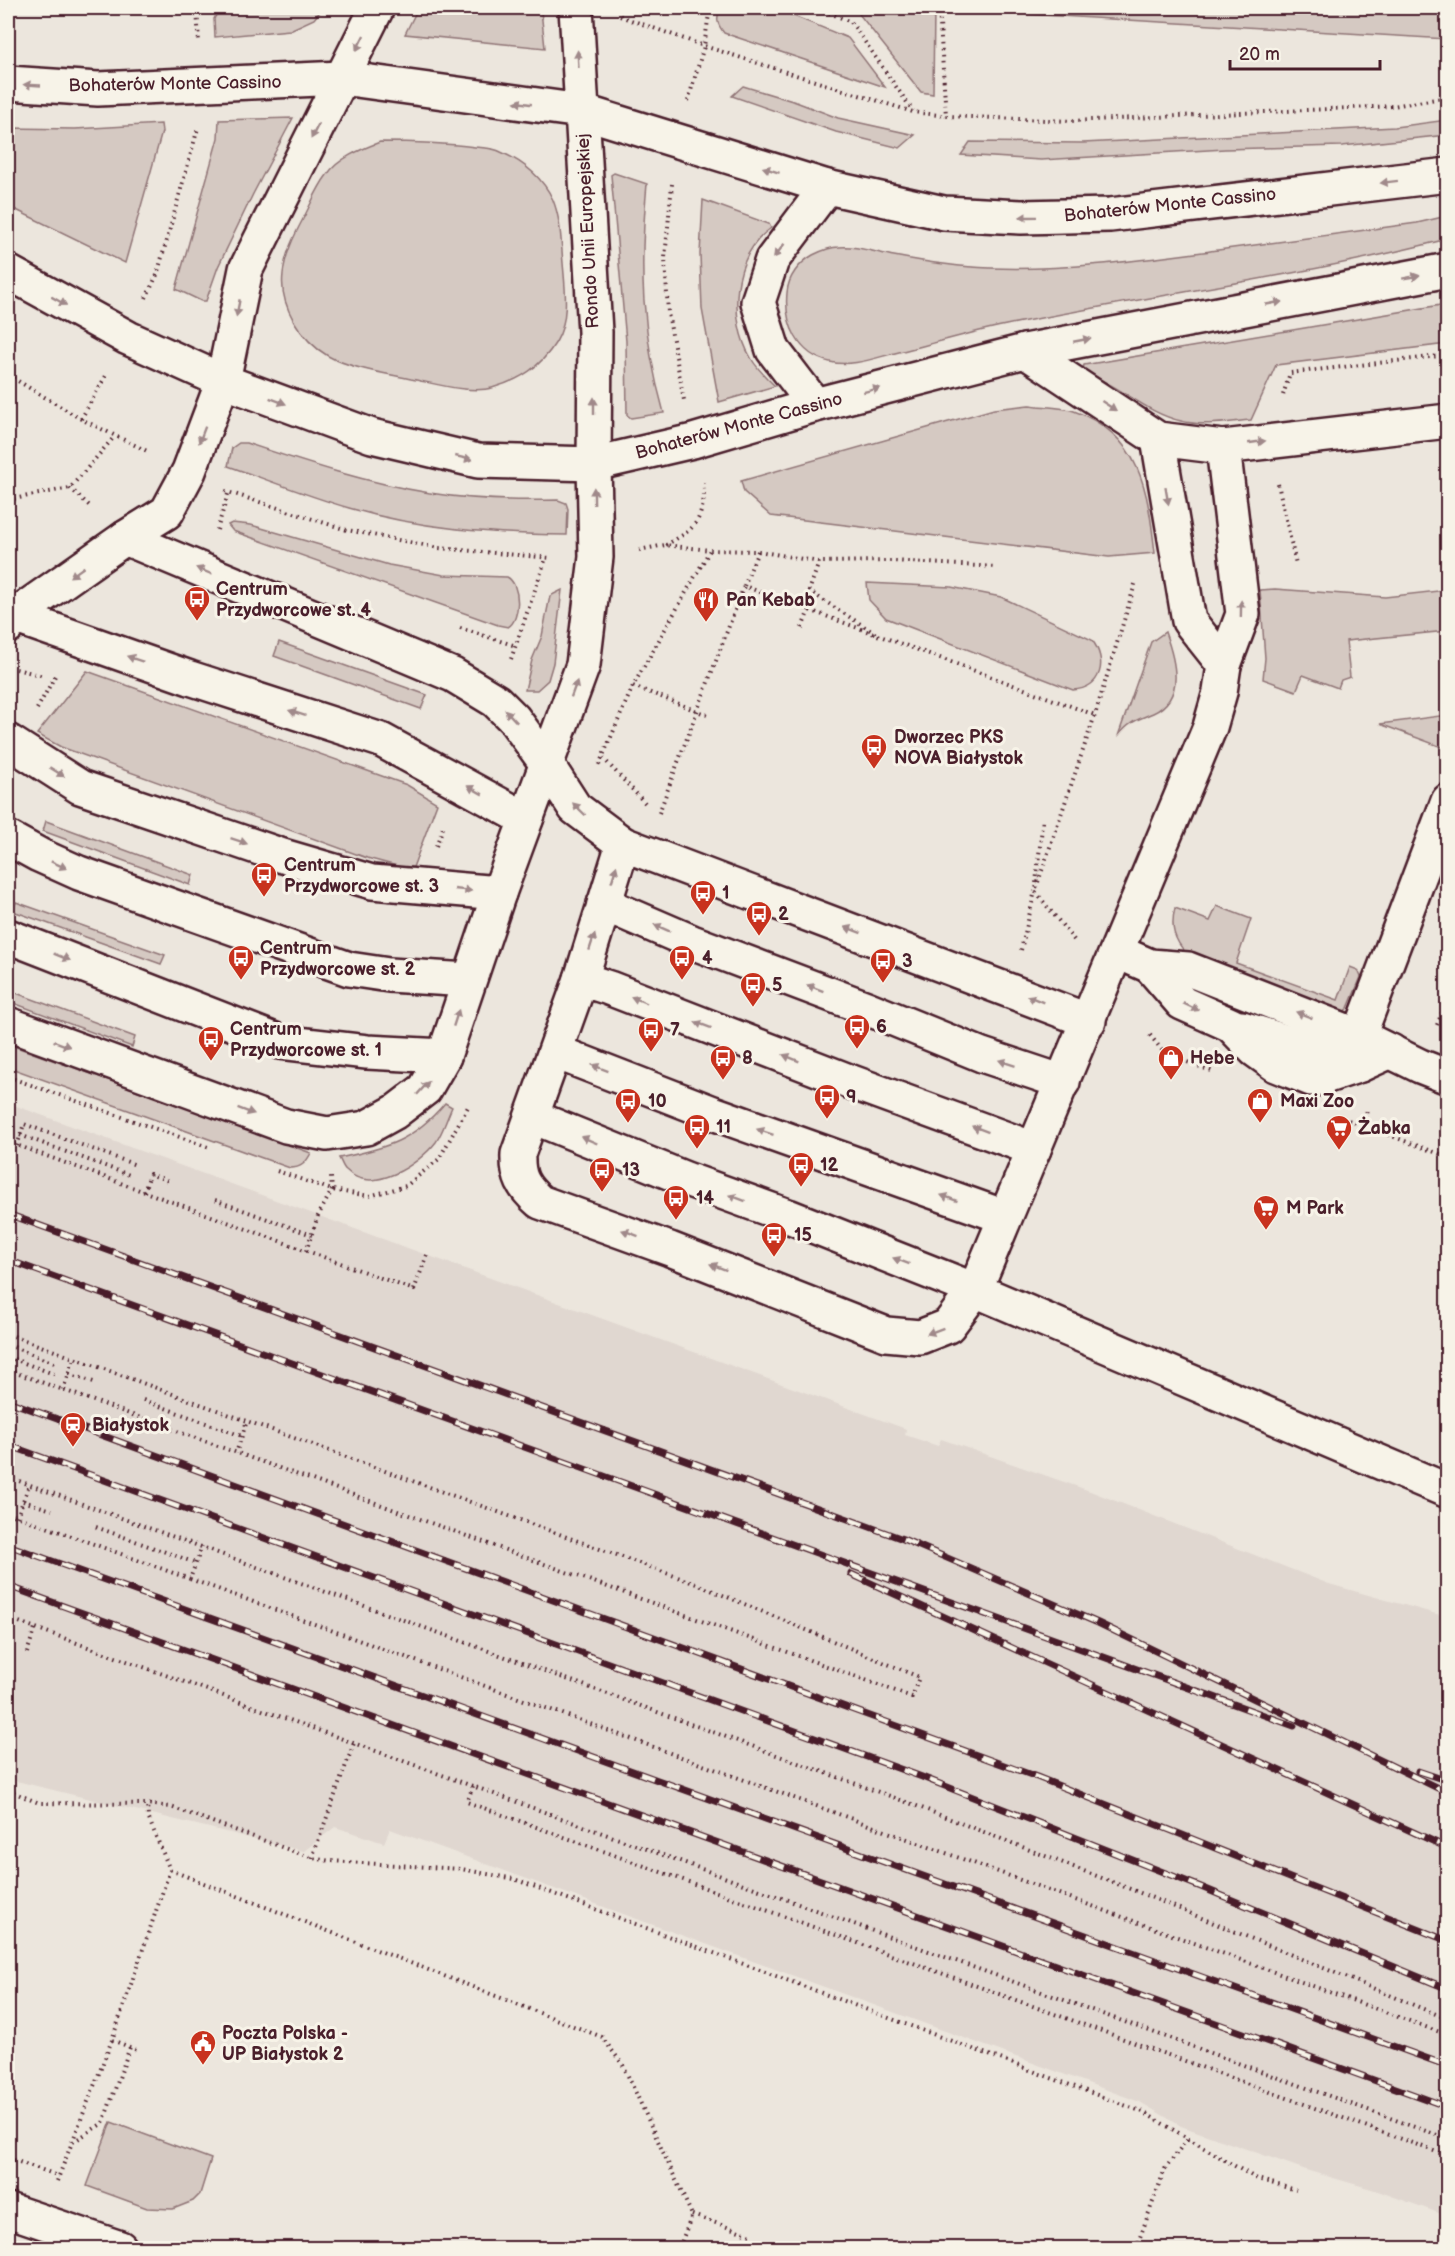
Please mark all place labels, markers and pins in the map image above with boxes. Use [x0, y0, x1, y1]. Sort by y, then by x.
place label: Centrum Przydworcowe st. 4 [216, 579, 371, 621]
bus stop icon: Centrum Przydworcowe st. 4 [182, 584, 212, 622]
restaurant icon: Pan Kebab [691, 585, 721, 623]
place label: Pan Kebab [726, 590, 815, 611]
place label: Dworzec PKS NOVA Białystok [894, 727, 1024, 769]
bus stop icon: Dworzec PKS NOVA Białystok [859, 732, 889, 770]
place label: Centrum Przydworcowe st. 3 [284, 855, 439, 897]
bus stop icon: Centrum Przydworcowe st. 3 [249, 860, 279, 898]
bus stop icon: 1 [688, 878, 718, 916]
place label: 1 [722, 883, 730, 904]
bus stop icon: 2 [744, 899, 774, 937]
place label: 2 [778, 904, 789, 925]
place label: Centrum Przydworcowe st. 2 [260, 938, 415, 980]
bus stop icon: Centrum Przydworcowe st. 2 [226, 943, 256, 981]
bus stop icon: 4 [667, 943, 697, 981]
bus stop icon: 3 [868, 946, 898, 984]
place label: 4 [702, 948, 713, 969]
place label: 3 [902, 951, 913, 972]
bus stop icon: 5 [738, 970, 768, 1008]
place label: 5 [772, 975, 782, 996]
bus stop icon: 6 [842, 1012, 872, 1050]
bus stop icon: 7 [636, 1015, 666, 1053]
place label: 6 [876, 1017, 887, 1038]
place label: Centrum Przydworcowe st. 1 [230, 1019, 382, 1061]
place label: 7 [670, 1020, 680, 1041]
bus stop icon: Centrum Przydworcowe st. 1 [196, 1024, 226, 1062]
bus stop icon: 8 [708, 1043, 738, 1081]
shop icon: Hebe [1156, 1043, 1186, 1081]
place label: 8 [742, 1048, 753, 1069]
place label: Hebe [1190, 1048, 1235, 1069]
bus stop icon: 9 [812, 1082, 842, 1120]
bus stop icon: 10 [613, 1086, 643, 1124]
shop icon: Maxi Zoo [1245, 1086, 1275, 1124]
place label: 9 [846, 1087, 857, 1108]
place label: 10 [648, 1091, 667, 1112]
place label: Maxi Zoo [1280, 1091, 1354, 1112]
bus stop icon: 11 [682, 1112, 712, 1150]
supermarket icon: Żabka [1324, 1113, 1354, 1151]
place label: Żabka [1358, 1116, 1411, 1139]
place label: 11 [716, 1117, 731, 1138]
bus stop icon: 12 [786, 1150, 816, 1188]
bus stop icon: 13 [587, 1155, 617, 1193]
place label: 12 [820, 1155, 839, 1176]
place label: 13 [622, 1160, 640, 1181]
bus stop icon: 14 [661, 1183, 691, 1221]
place label: 14 [696, 1188, 715, 1209]
supermarket icon: M Park [1251, 1193, 1281, 1231]
place label: M Park [1286, 1198, 1344, 1219]
bus stop icon: 15 [759, 1220, 789, 1258]
place label: 15 [794, 1225, 812, 1246]
station icon: Białystok [58, 1410, 88, 1448]
place label: Białystok [92, 1415, 169, 1436]
place label: Poczta Polska - UP Białystok 2 [222, 2023, 348, 2065]
public building icon: Poczta Polska - UP Białystok 2 [188, 2028, 218, 2066]

